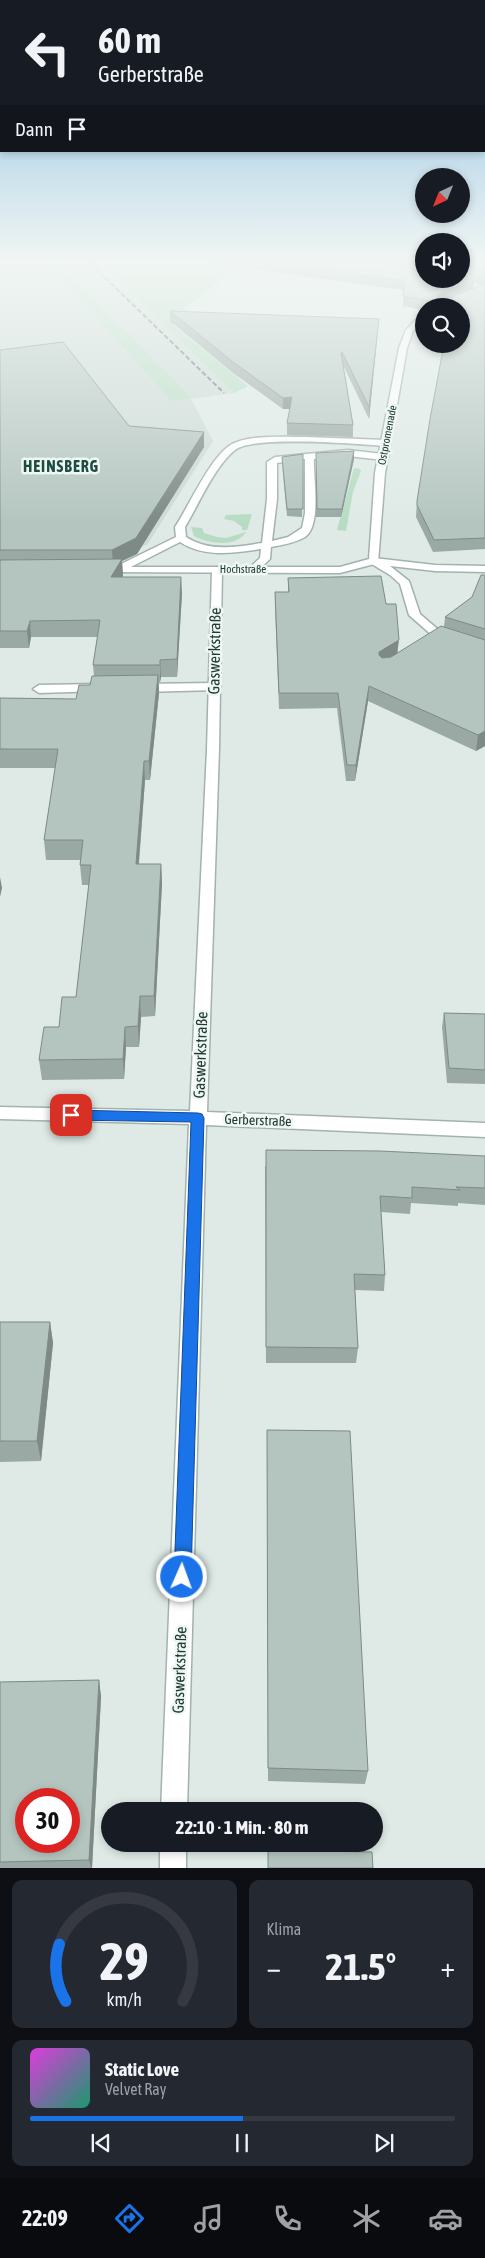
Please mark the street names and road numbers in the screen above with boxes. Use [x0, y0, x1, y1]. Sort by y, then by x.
street label: Ostpromenade [375, 404, 399, 466]
street label: Hochstraße [220, 563, 266, 575]
street label: Gaswerkstraße [204, 607, 224, 695]
street label: Gaswerkstraße [189, 1011, 211, 1099]
street label: Gerberstraße [224, 1111, 292, 1129]
street label: Gaswerkstraße [168, 1626, 190, 1714]

